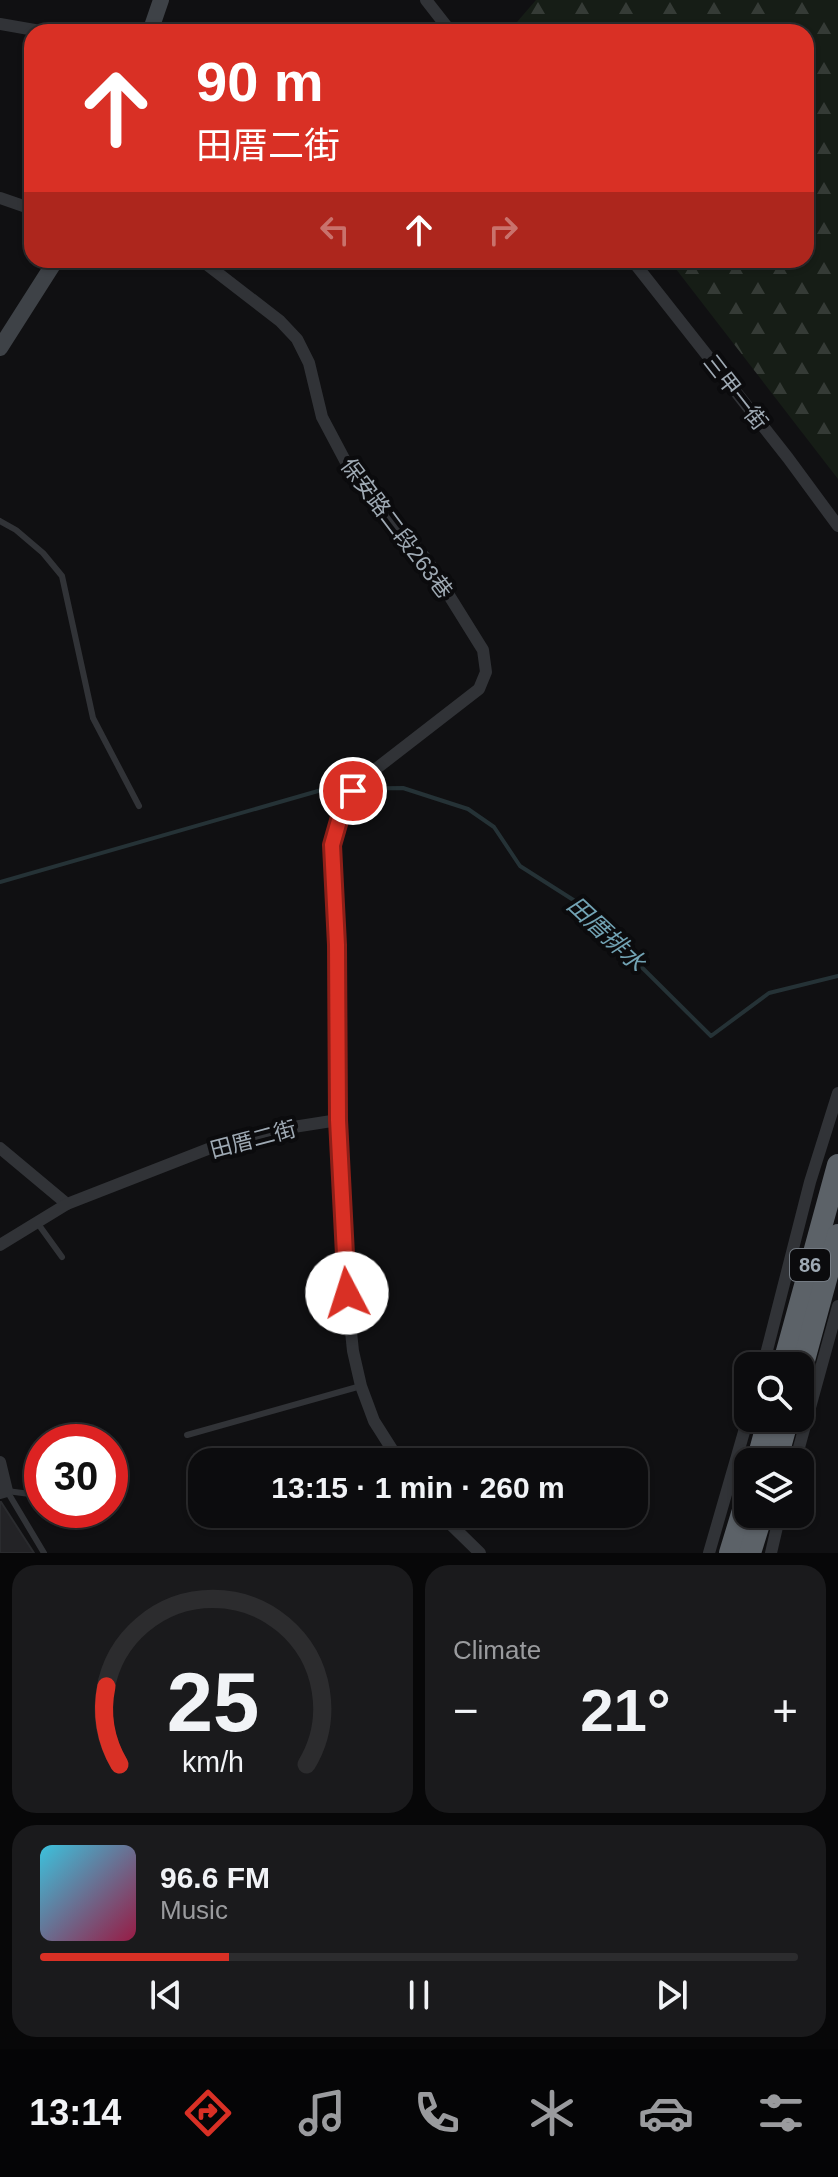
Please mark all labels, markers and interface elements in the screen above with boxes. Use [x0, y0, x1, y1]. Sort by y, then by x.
text: 90 m [196, 50, 324, 113]
icon: ahead [64, 56, 168, 160]
text: 田厝二街 [196, 125, 340, 166]
icon: left [313, 208, 357, 252]
icon: ahead [397, 208, 441, 252]
icon: right [481, 208, 525, 252]
street label: 三甲一街 [699, 350, 773, 435]
street label: 保安路二段263巷 [336, 453, 457, 603]
pin [319, 757, 387, 825]
icon: arrive [331, 769, 375, 813]
water label: 田厝排水 [562, 891, 651, 977]
street label: 田厝二街 [207, 1116, 299, 1163]
road number: 86 [790, 1249, 830, 1281]
position arrow [305, 1251, 389, 1335]
map controls [734, 1352, 814, 1528]
button: search [734, 1352, 814, 1432]
speed limit sign: 30 [24, 1424, 128, 1528]
button: layers [734, 1448, 814, 1528]
text: 13:15 · 1 min · 260 m [271, 1471, 565, 1504]
text: Climate [453, 1635, 541, 1665]
text: 25 [166, 1656, 259, 1749]
text: 21° [580, 1677, 671, 1744]
text: − [453, 1686, 479, 1735]
text: + [772, 1686, 798, 1735]
text: km/h [182, 1746, 243, 1778]
text: 96.6 FM [160, 1861, 270, 1894]
text: Music [160, 1895, 228, 1925]
icon: previous [144, 1973, 188, 2017]
icon: pause [397, 1973, 441, 2017]
icon: next [650, 1973, 694, 2017]
icon: directions [180, 2085, 236, 2141]
icon: music [294, 2085, 350, 2141]
icon: phone [409, 2085, 465, 2141]
icon: climate [524, 2085, 580, 2141]
icon: car [638, 2085, 694, 2141]
icon: filters [753, 2085, 809, 2141]
text: 13:14 [29, 2092, 121, 2133]

